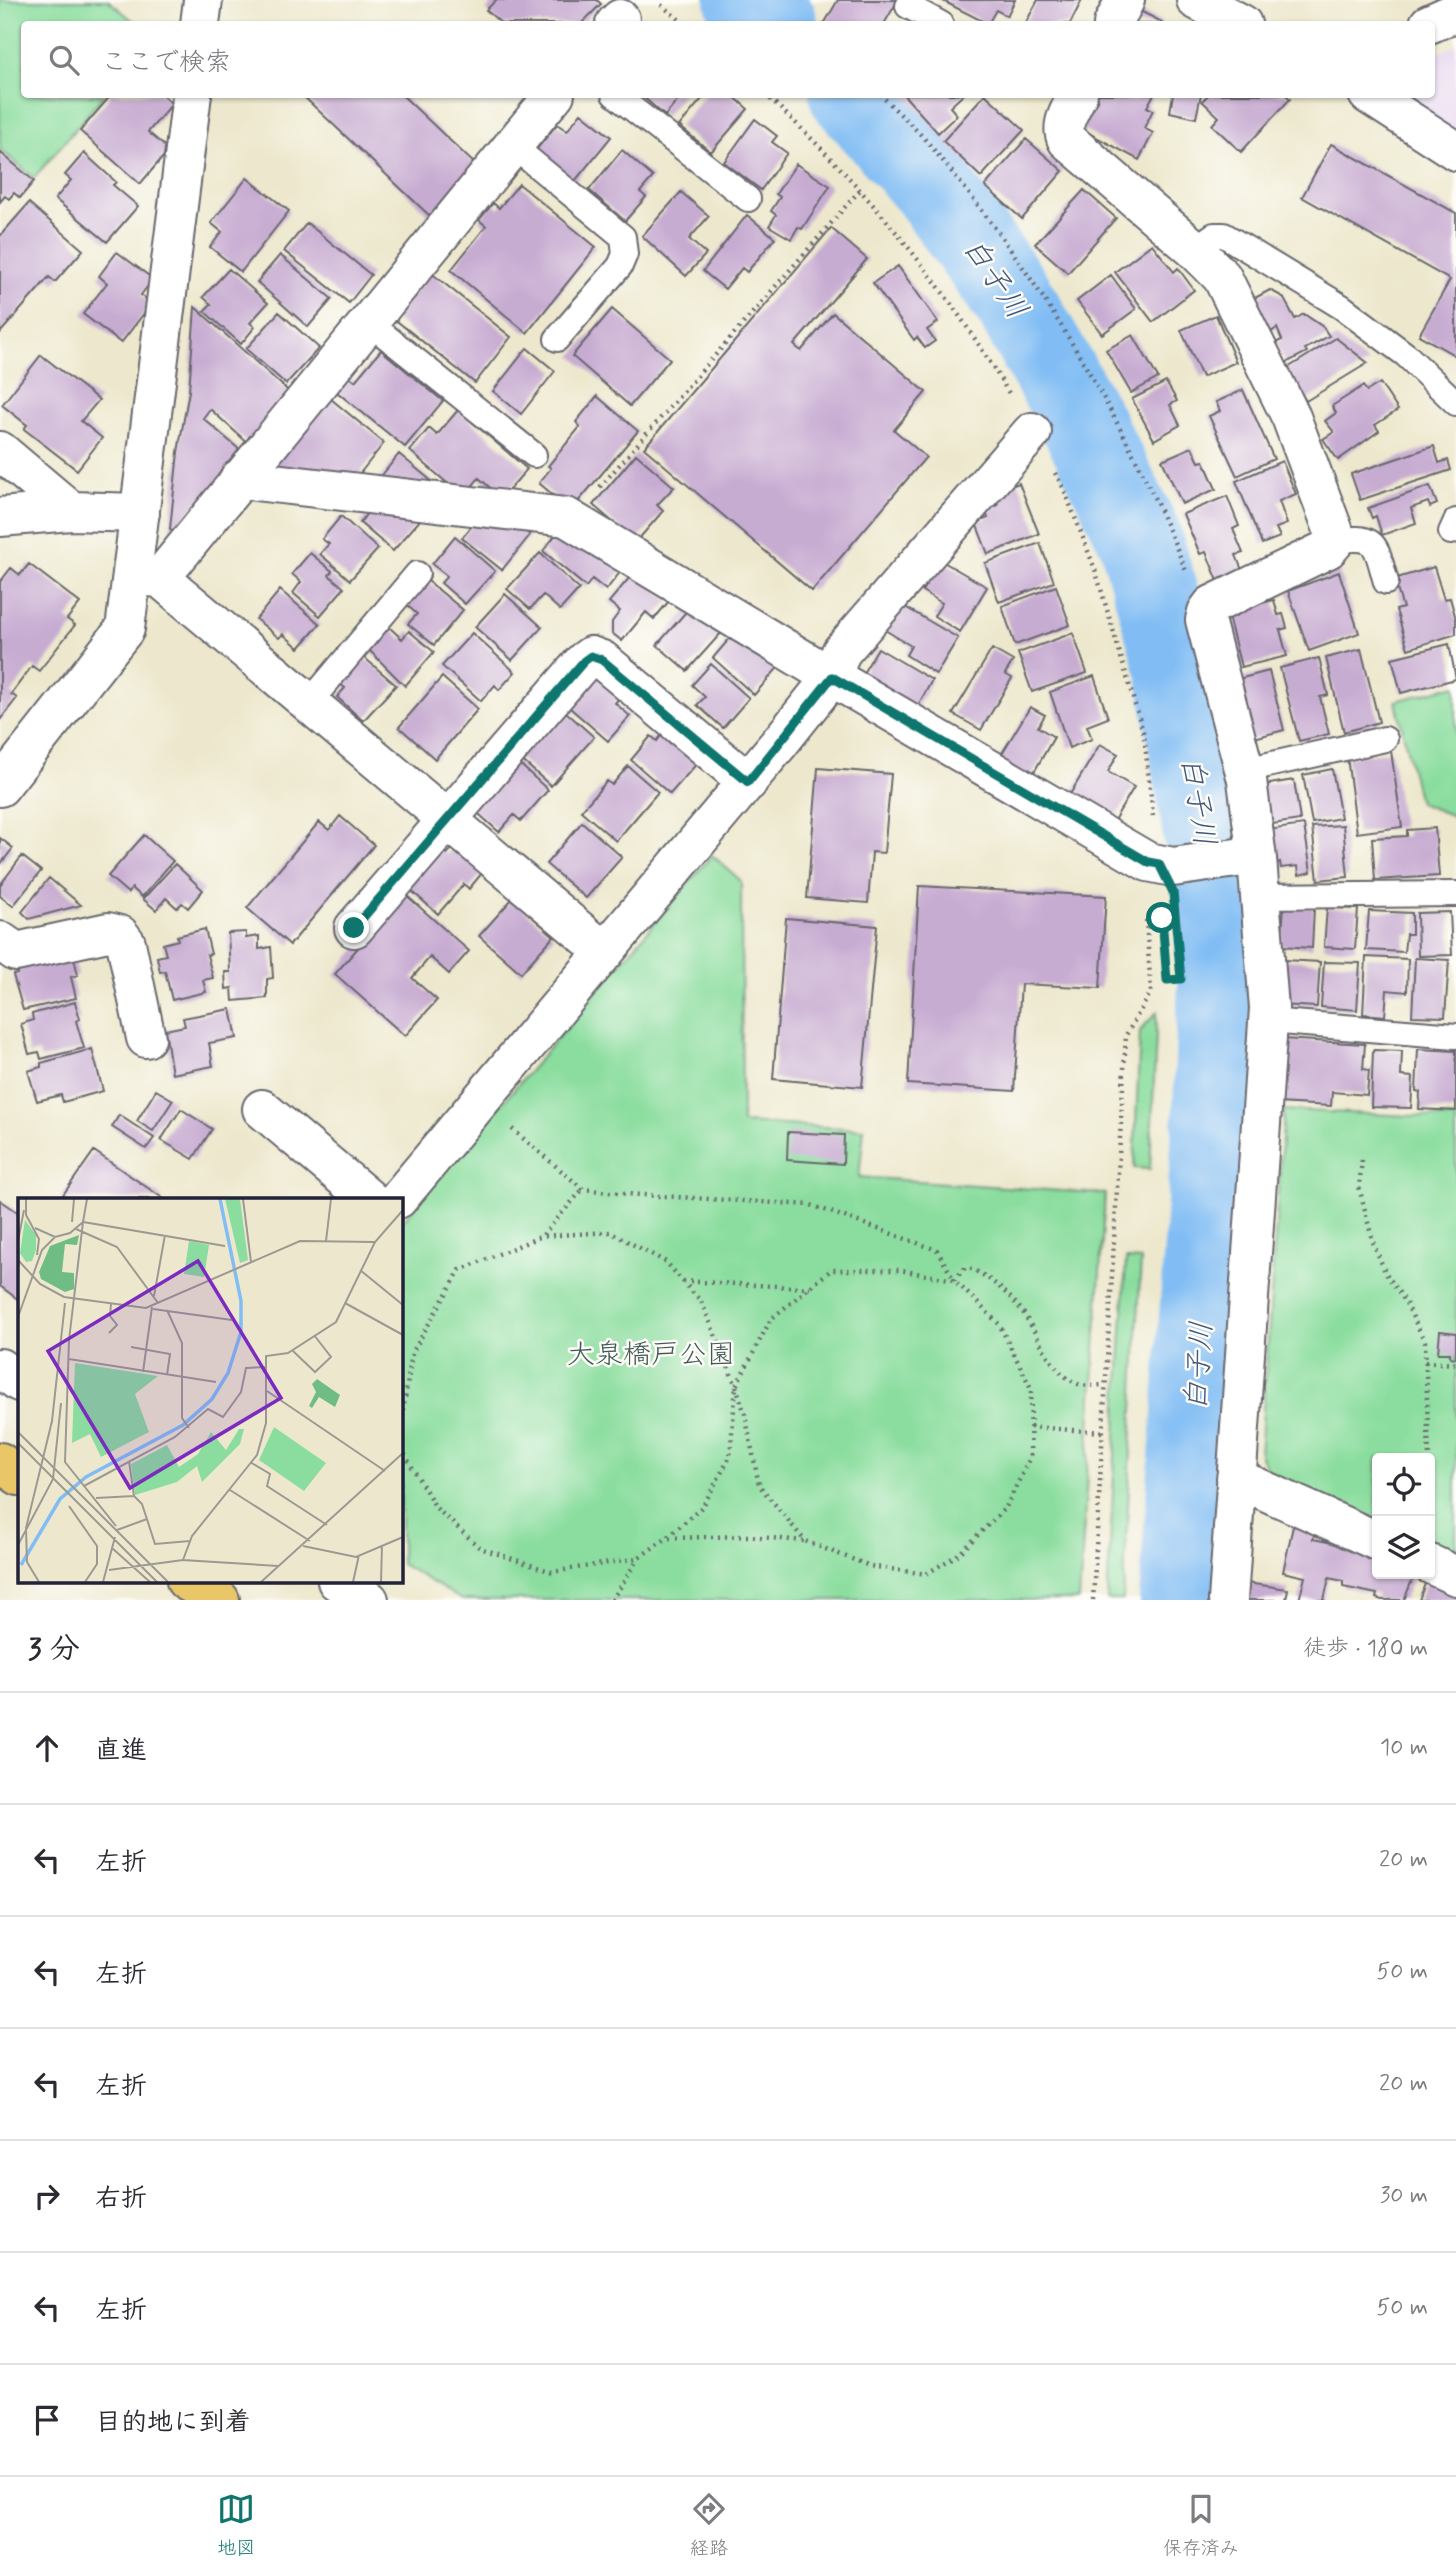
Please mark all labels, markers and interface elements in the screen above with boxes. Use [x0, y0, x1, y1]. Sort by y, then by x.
search box [21, 21, 1435, 98]
icon: search [45, 41, 83, 79]
text: ここで検索 [101, 46, 231, 80]
water label: 白子川 [953, 231, 1036, 327]
water label: 白子川 [1171, 754, 1224, 849]
route start [1146, 902, 1177, 933]
route end [338, 912, 369, 943]
inset map [18, 1198, 402, 1582]
water label: 白子川 [1177, 1320, 1222, 1412]
park label: 大泉橋戸公園 [567, 1337, 735, 1374]
map controls [1372, 1453, 1435, 1579]
button: locate [1372, 1453, 1435, 1516]
button: layers [1372, 1516, 1435, 1579]
text: 3 分 [28, 1630, 80, 1669]
text: 徒歩 · 180 m [1303, 1634, 1428, 1664]
icon: ahead [28, 1729, 66, 1767]
text: 10 m [1380, 1733, 1428, 1763]
text: 直進 [95, 1734, 147, 1768]
icon: left [28, 1841, 66, 1879]
text: 20 m [1379, 1845, 1428, 1875]
text: 左折 [95, 1846, 147, 1880]
icon: left [28, 1953, 66, 1991]
text: 50 m [1377, 1957, 1428, 1987]
text: 左折 [95, 1958, 147, 1992]
icon: left [28, 2065, 66, 2103]
text: 20 m [1379, 2069, 1428, 2099]
text: 左折 [95, 2070, 147, 2104]
icon: right [28, 2177, 66, 2215]
text: 30 m [1380, 2181, 1428, 2211]
text: 右折 [95, 2182, 147, 2216]
icon: left [28, 2289, 66, 2327]
text: 50 m [1377, 2293, 1428, 2323]
text: 左折 [95, 2294, 147, 2328]
icon: arrive [28, 2401, 66, 2439]
text: 目的地に到着 [95, 2406, 251, 2440]
tab: 地図 [217, 2490, 255, 2561]
tab: 経路 [690, 2490, 728, 2561]
tab: 保存済み [1163, 2490, 1239, 2561]

